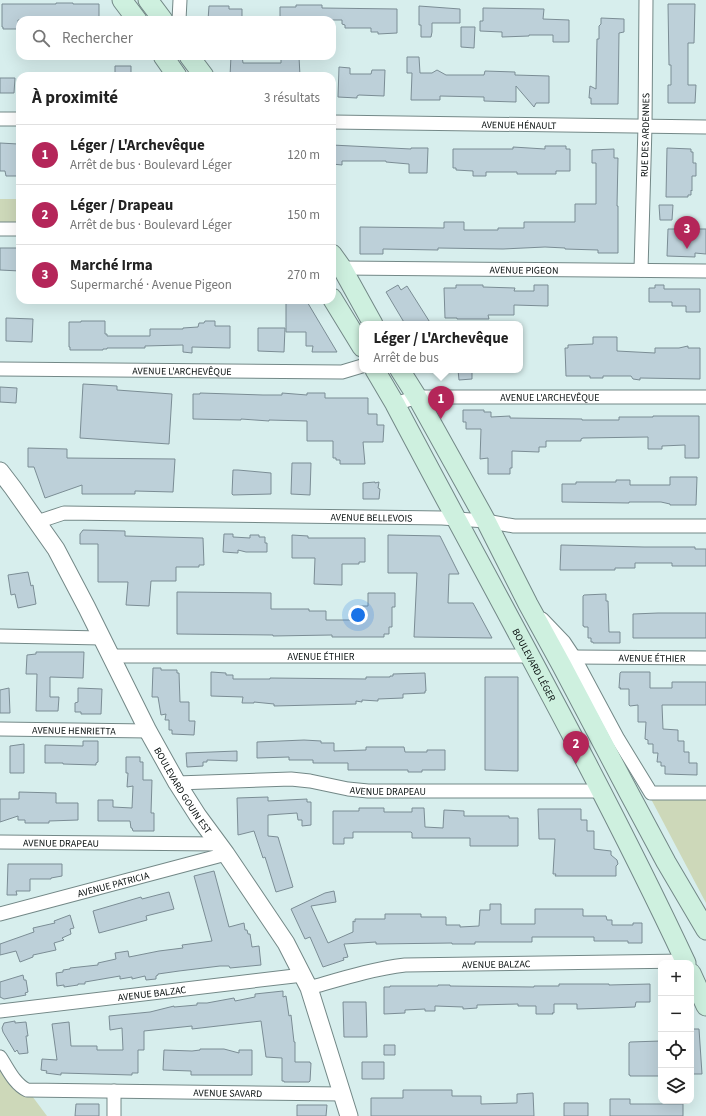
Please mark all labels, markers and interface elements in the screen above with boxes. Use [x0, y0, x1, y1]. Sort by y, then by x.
search box [16, 16, 336, 60]
icon: search [30, 27, 52, 49]
text: Rechercher [62, 28, 133, 49]
text: À proximité [32, 86, 118, 110]
text: 3 résultats [264, 89, 320, 107]
street label: RUE DES ARDENNES [638, 93, 653, 177]
street label: AVENUE HÉNAULT [481, 118, 557, 133]
text: Léger / L'Archevêque [70, 135, 205, 156]
text: 1 [42, 146, 48, 164]
text: 120 m [287, 146, 320, 164]
text: Arrêt de bus · Boulevard Léger [70, 156, 232, 174]
text: Léger / Drapeau [70, 195, 173, 216]
text: 2 [42, 206, 48, 224]
text: 150 m [287, 206, 320, 224]
text: Arrêt de bus · Boulevard Léger [70, 216, 232, 234]
pin: 3 [674, 216, 700, 249]
text: Marché Irma [70, 255, 153, 276]
street label: AVENUE PIGEON [490, 263, 558, 278]
text: 3 [42, 266, 48, 284]
text: 270 m [287, 266, 320, 284]
text: Supermarché · Avenue Pigeon [70, 276, 232, 294]
popup [359, 321, 523, 373]
text: Léger / L'Archevêque [374, 328, 508, 349]
text: Arrêt de bus [374, 349, 439, 367]
street label: AVENUE L'ARCHEVÊQUE [132, 364, 232, 379]
pin: 1 [428, 386, 454, 419]
street label: AVENUE L'ARCHEVÊQUE [500, 391, 600, 405]
street label: AVENUE BELLEVOIS [330, 511, 413, 526]
your location [348, 605, 368, 625]
street label: BOULEVARD LÉGER [508, 626, 559, 704]
street label: AVENUE ÉTHIER [288, 650, 355, 664]
street label: AVENUE ÉTHIER [619, 651, 686, 666]
street label: AVENUE HENRIETTA [32, 723, 116, 739]
pin: 2 [563, 731, 589, 764]
street label: BOULEVARD GOUIN EST [150, 745, 215, 838]
street label: AVENUE DRAPEAU [349, 783, 426, 799]
street label: AVENUE DRAPEAU [23, 836, 99, 851]
street label: AVENUE PATRICIA [76, 869, 151, 901]
street label: AVENUE BALZAC [462, 957, 531, 972]
map controls [658, 960, 694, 1104]
button: + [658, 960, 694, 996]
street label: AVENUE BALZAC [117, 983, 187, 1005]
button: − [658, 996, 694, 1032]
button: locate [658, 1032, 694, 1068]
button: layers [658, 1068, 694, 1104]
street label: AVENUE SAVARD [193, 1086, 262, 1101]

